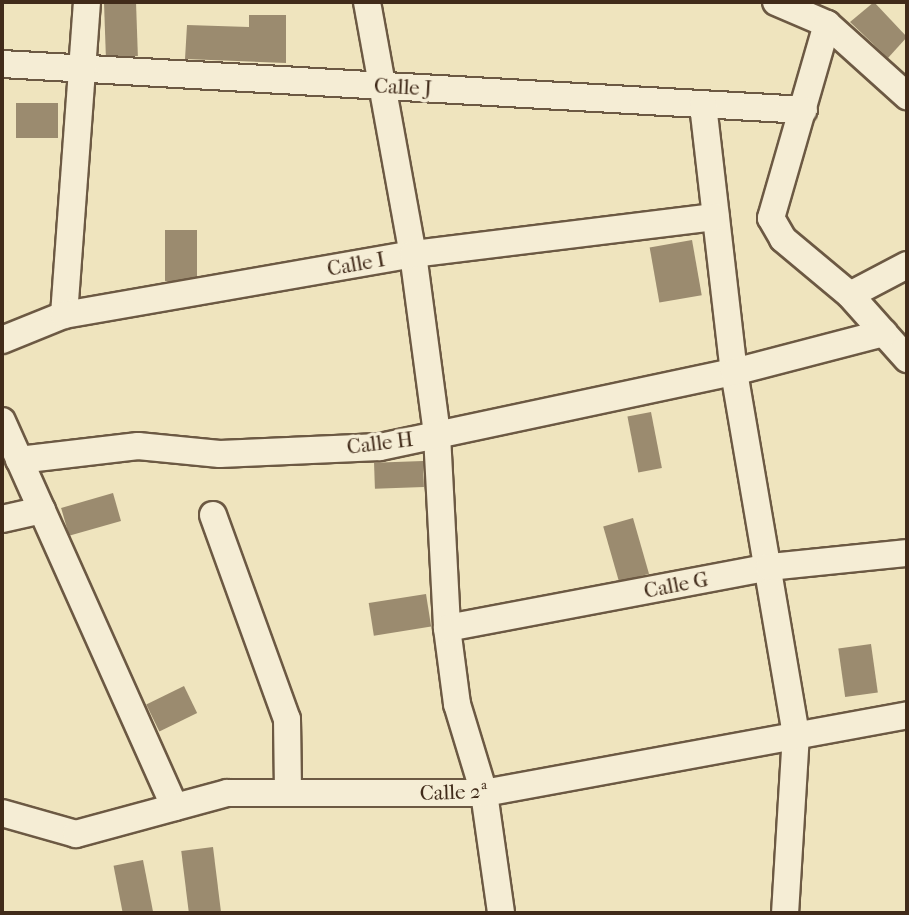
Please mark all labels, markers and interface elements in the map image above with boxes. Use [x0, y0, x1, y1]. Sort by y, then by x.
street label: Calle J [373, 73, 433, 101]
street label: Calle I [325, 247, 387, 281]
street label: Calle H [345, 426, 415, 460]
street label: Calle G [642, 566, 710, 604]
street label: Calle 2ª [419, 778, 489, 806]

